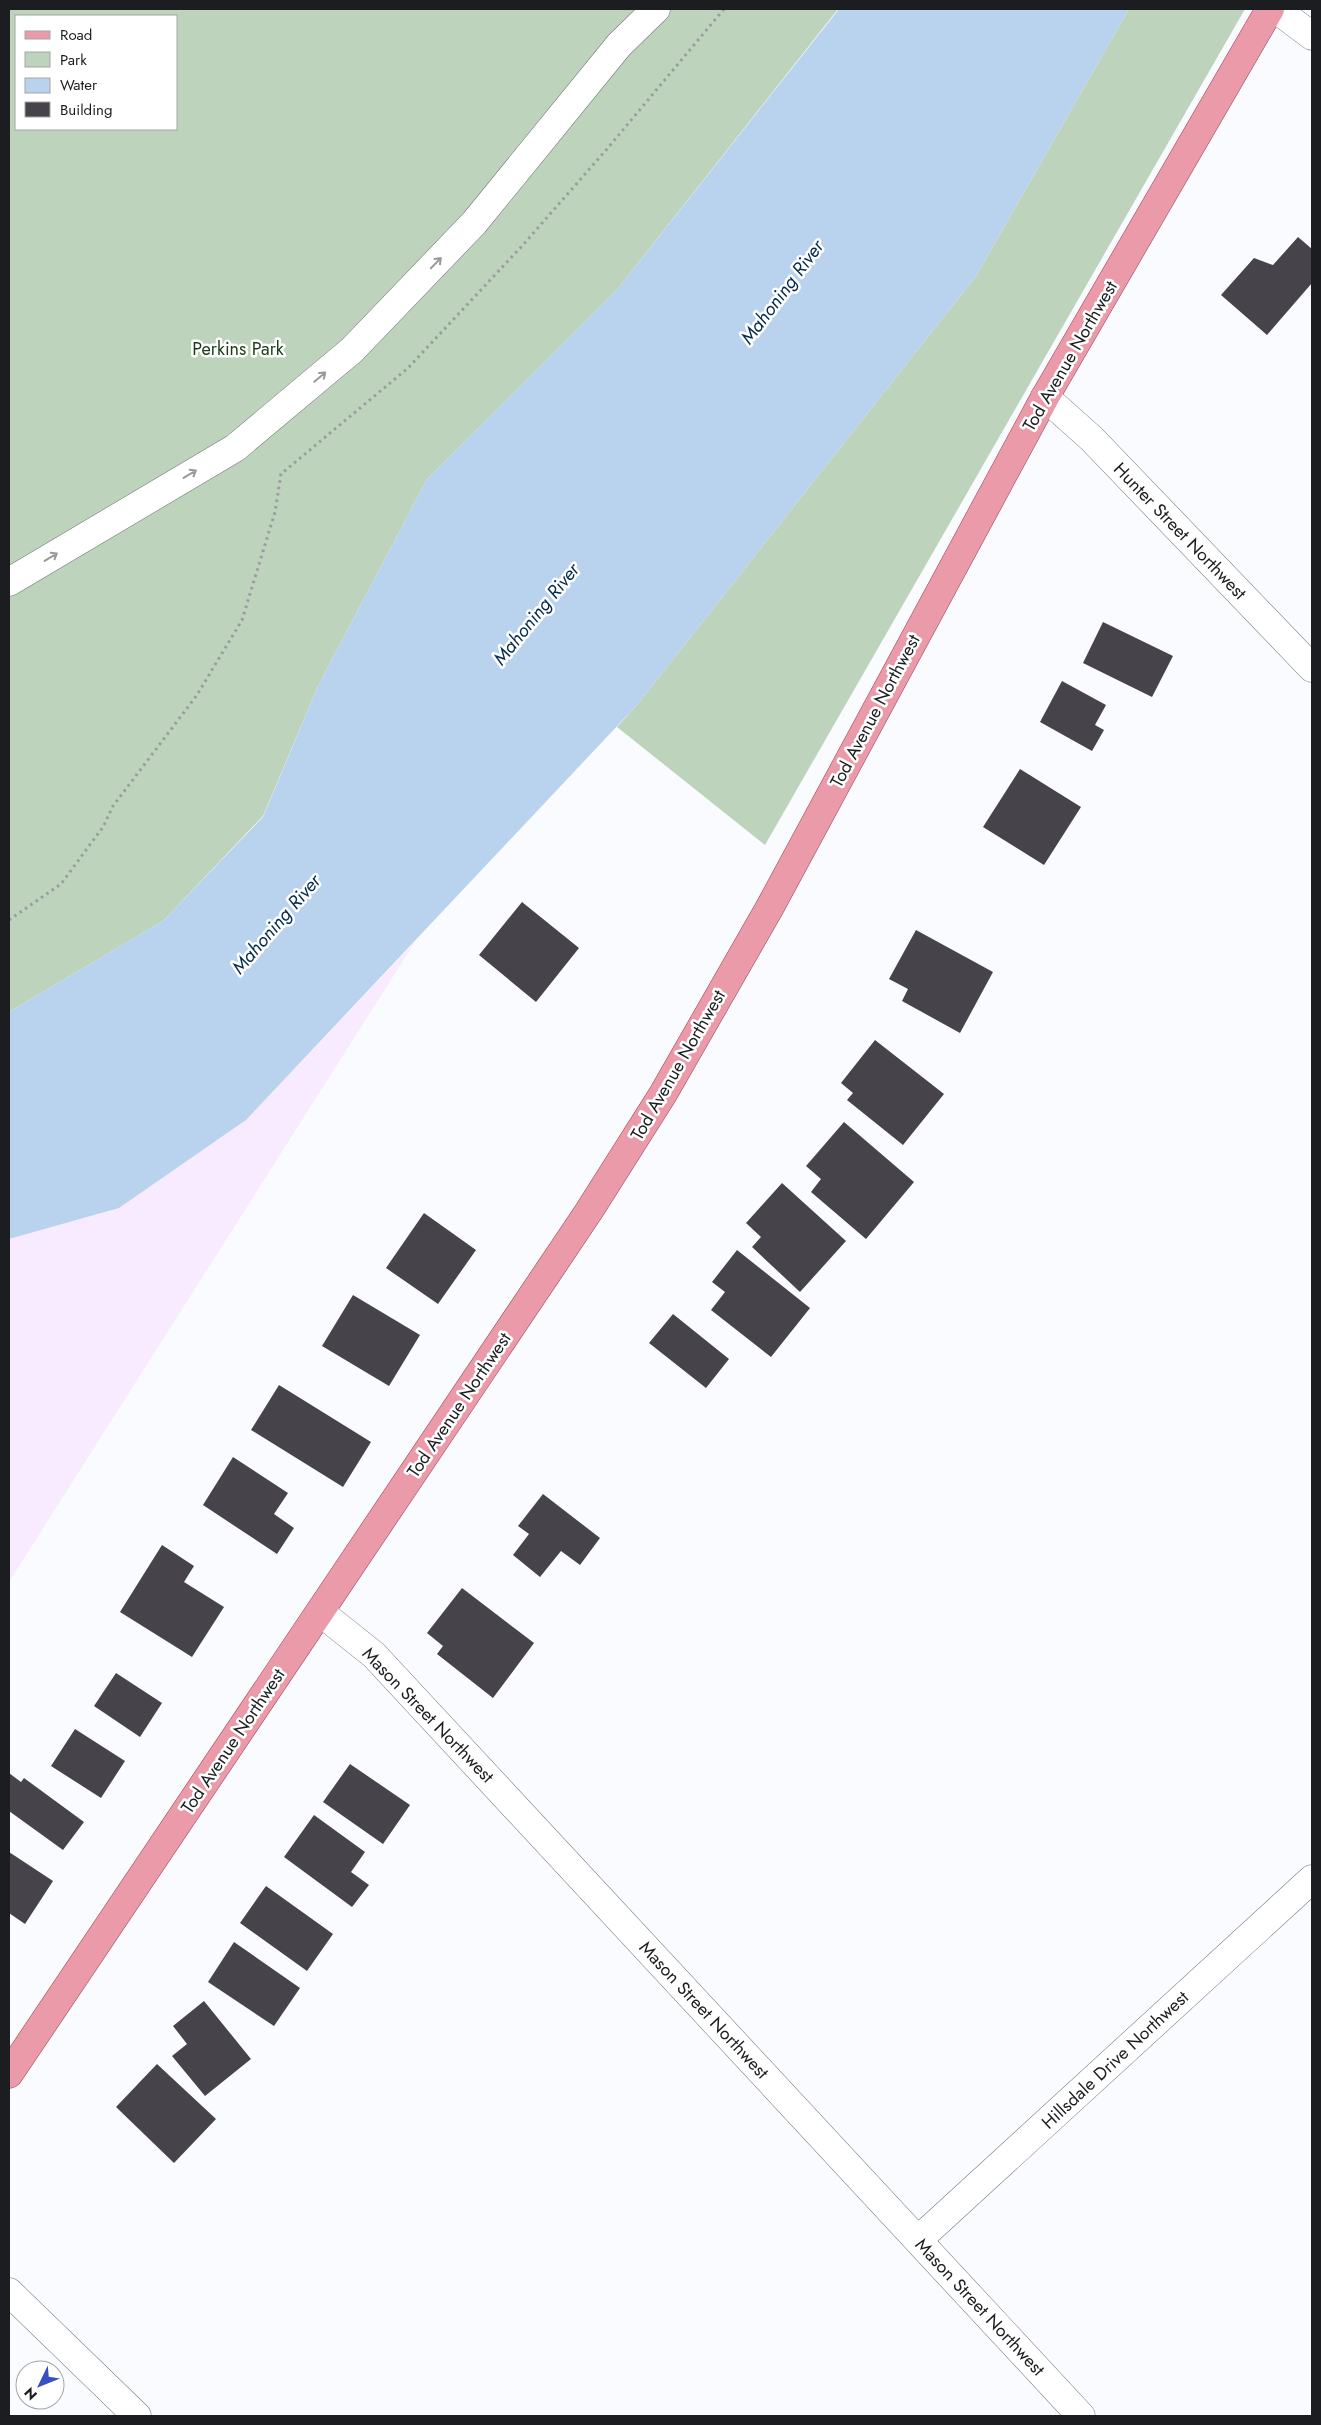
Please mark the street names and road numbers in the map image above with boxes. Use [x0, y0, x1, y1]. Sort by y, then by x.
street label: Tod Avenue Northwest [1016, 275, 1124, 436]
street label: Hunter Street Northwest [1108, 457, 1253, 606]
street label: Tod Avenue Northwest [824, 629, 927, 792]
street label: Tod Avenue Northwest [624, 984, 732, 1145]
street label: Tod Avenue Northwest [401, 1327, 518, 1483]
street label: Mason Street Northwest [356, 1641, 500, 1789]
street label: Tod Avenue Northwest [175, 1663, 292, 1819]
street label: Mason Street Northwest [633, 1935, 775, 2085]
street label: Hillsdale Drive Northwest [1036, 1984, 1195, 2135]
street label: Mason Street Northwest [909, 2232, 1051, 2382]

